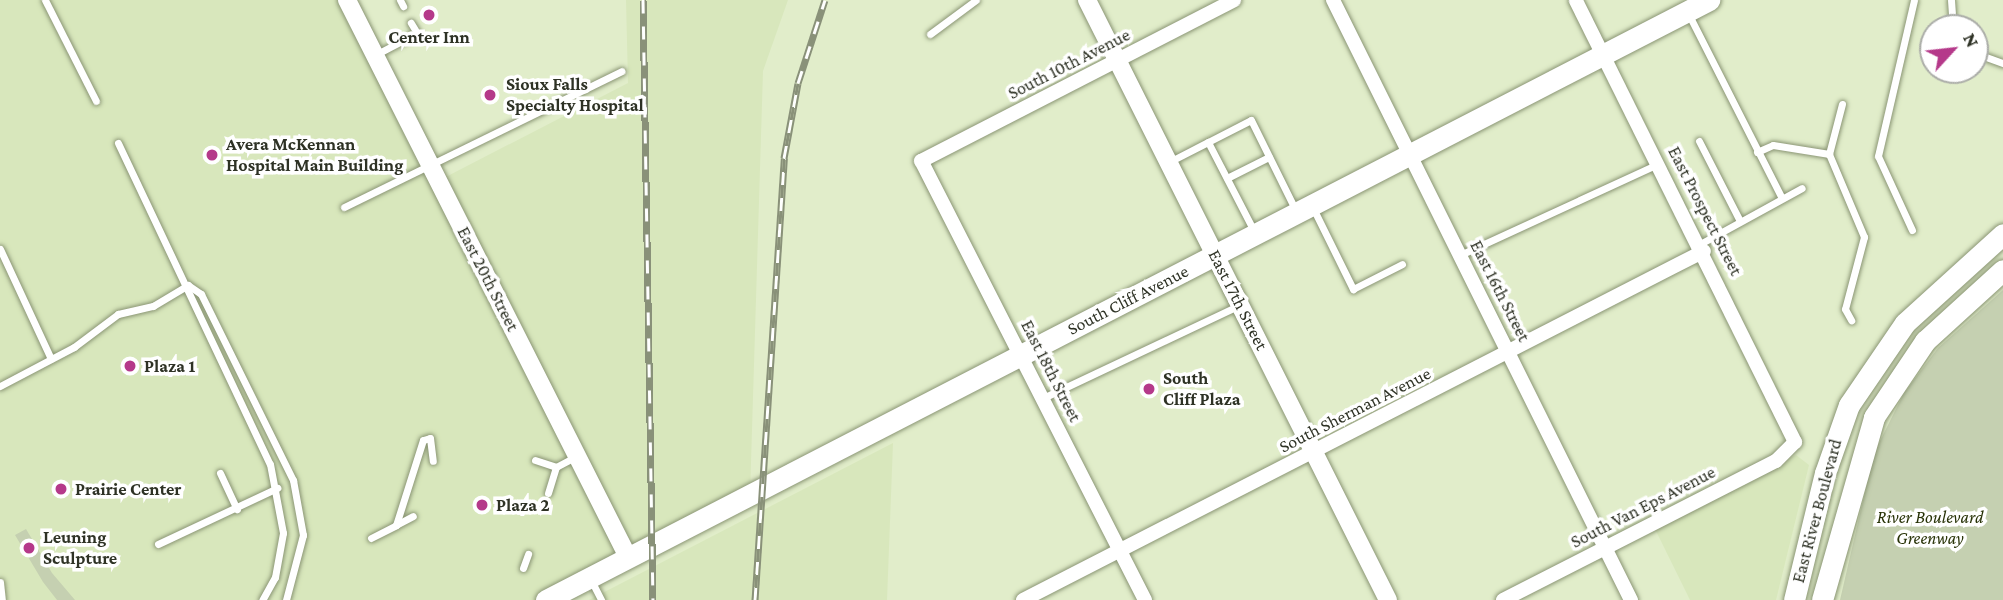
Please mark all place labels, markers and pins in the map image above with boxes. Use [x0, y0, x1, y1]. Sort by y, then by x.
marker: Center Inn [421, 7, 437, 23]
place label: Center Inn [388, 26, 470, 48]
place label: Sioux Falls Specialty Hospital [506, 74, 644, 116]
marker: Sioux Falls Specialty Hospital [480, 85, 500, 105]
place label: Avera McKennan Hospital Main Building [226, 134, 403, 176]
marker: Avera McKennan Hospital Main Building [204, 147, 220, 163]
place label: Plaza 1 [144, 355, 195, 377]
marker: Plaza 1 [122, 358, 138, 374]
place label: South Cliff Plaza [1163, 368, 1240, 410]
marker: South Cliff Plaza [1141, 381, 1157, 397]
place label: Prairie Center [75, 478, 181, 500]
marker: Prairie Center [53, 481, 69, 497]
place label: Plaza 2 [496, 494, 550, 516]
marker: Plaza 2 [474, 497, 490, 513]
place label: Leuning Sculpture [43, 527, 117, 570]
marker: Leuning Sculpture [21, 540, 37, 556]

